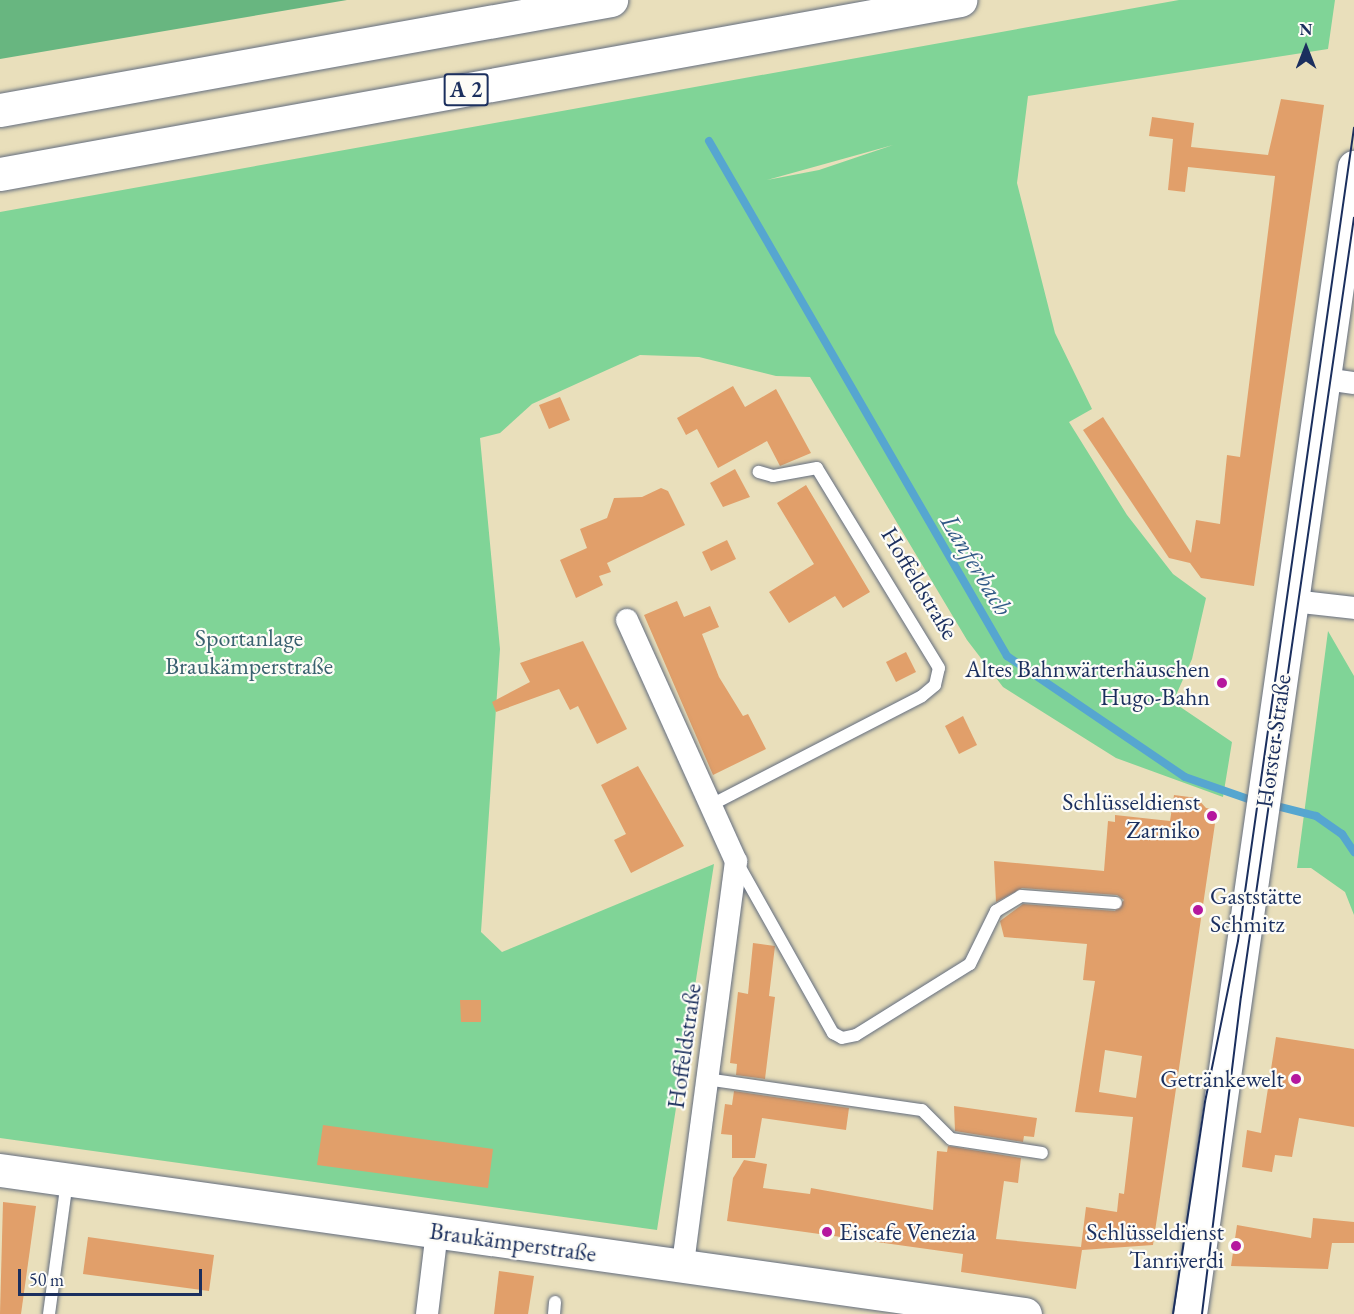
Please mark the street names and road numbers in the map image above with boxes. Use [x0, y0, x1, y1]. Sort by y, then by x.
road number: A 2 [444, 71, 488, 109]
street label: Hoffeldstraße [875, 522, 965, 644]
street label: Horster Straße [1249, 672, 1297, 810]
street label: Hoffeldstraße [661, 982, 707, 1110]
street label: Braukämperstraße [428, 1216, 598, 1268]

